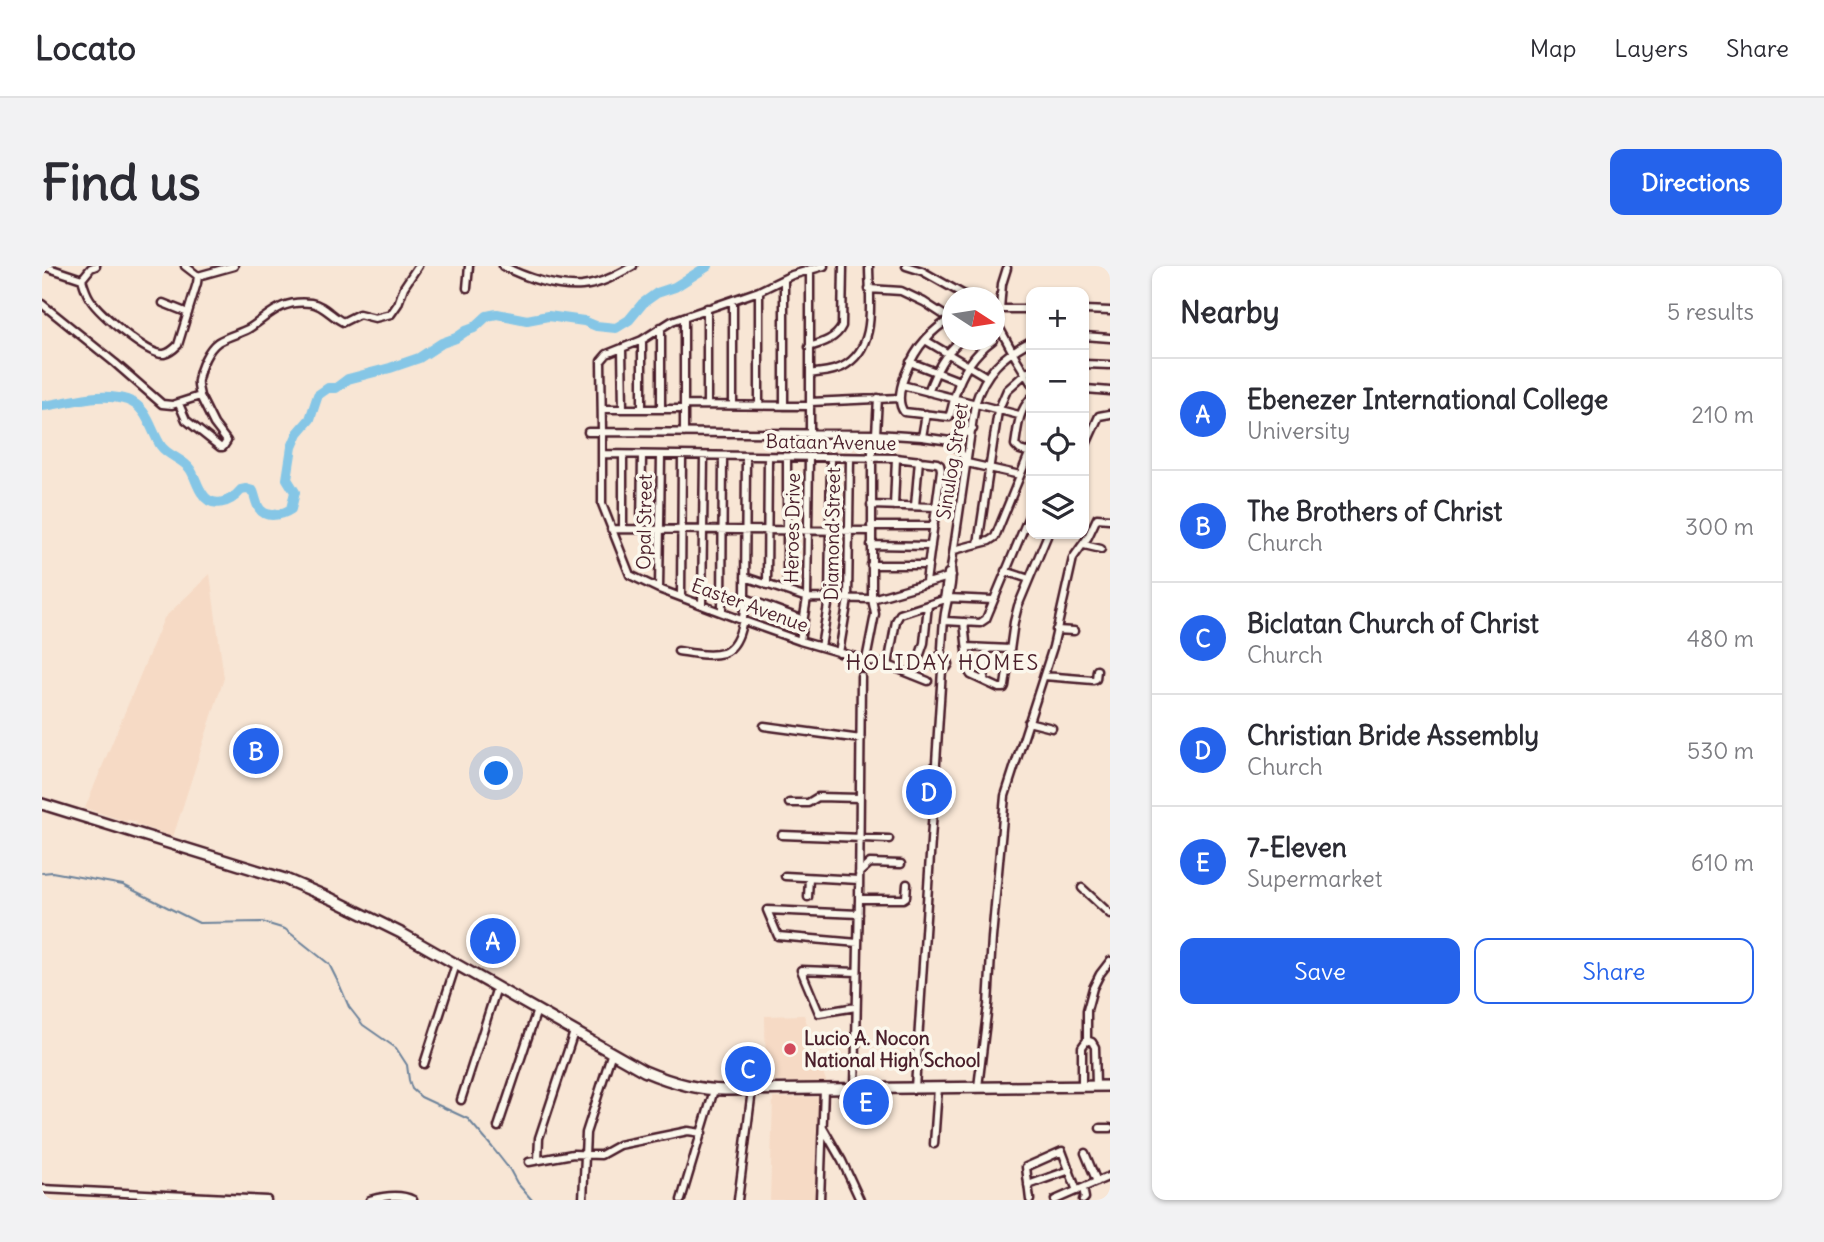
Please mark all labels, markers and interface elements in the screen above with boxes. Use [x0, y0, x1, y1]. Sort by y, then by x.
text: Locato [35, 27, 136, 69]
text: Map [1530, 33, 1576, 63]
text: Layers [1614, 33, 1688, 63]
text: Share [1726, 33, 1789, 63]
button: Directions [1610, 149, 1782, 215]
text: Find us [42, 152, 200, 213]
north arrow [942, 287, 1005, 350]
map controls [1026, 287, 1089, 539]
button: + [1026, 287, 1089, 350]
text: Nearby [1180, 293, 1280, 331]
text: 5 results [1667, 297, 1754, 326]
button: − [1026, 350, 1089, 413]
text: Ebenezer International College [1247, 383, 1608, 416]
text: A [1196, 400, 1210, 429]
text: 210 m [1691, 400, 1754, 429]
street label: Sinulog Street [931, 401, 973, 521]
button: locate [1026, 413, 1089, 476]
text: University [1247, 416, 1350, 445]
street label: Bataan Avenue [766, 429, 896, 455]
street label: Diamond Street [819, 467, 845, 601]
street label: Heroes Drive [779, 473, 805, 583]
street label: Opal Street [631, 474, 657, 570]
button: layers [1026, 476, 1089, 539]
text: The Brothers of Christ [1247, 495, 1502, 528]
text: B [1195, 512, 1211, 541]
text: 300 m [1685, 512, 1754, 541]
text: Church [1247, 528, 1323, 557]
street label: Easter Avenue [688, 573, 812, 637]
text: Biclatan Church of Christ [1247, 607, 1539, 640]
text: C [1195, 624, 1211, 653]
text: 480 m [1687, 624, 1754, 653]
text: Church [1247, 640, 1323, 669]
district label: HOLIDAY HOMES [846, 649, 1040, 676]
text: Christian Bride Assembly [1247, 719, 1539, 752]
pin: B [233, 725, 279, 777]
text: D [1195, 736, 1211, 765]
text: 530 m [1687, 736, 1754, 765]
text: Church [1247, 752, 1323, 781]
your location [479, 756, 513, 790]
pin: D [906, 766, 952, 818]
text: 7-Eleven [1247, 831, 1347, 864]
text: E [1196, 848, 1210, 877]
text: 610 m [1691, 848, 1754, 877]
text: Supermarket [1247, 864, 1383, 893]
pin: A [470, 915, 516, 967]
button: Save [1180, 938, 1460, 1004]
button: Share [1474, 938, 1754, 1004]
place label: Lucio A. Nocon National High School [804, 1026, 981, 1072]
marker: Lucio A. Nocon National High School [782, 1041, 798, 1057]
pin: C [725, 1043, 771, 1095]
pin: E [843, 1076, 889, 1128]

